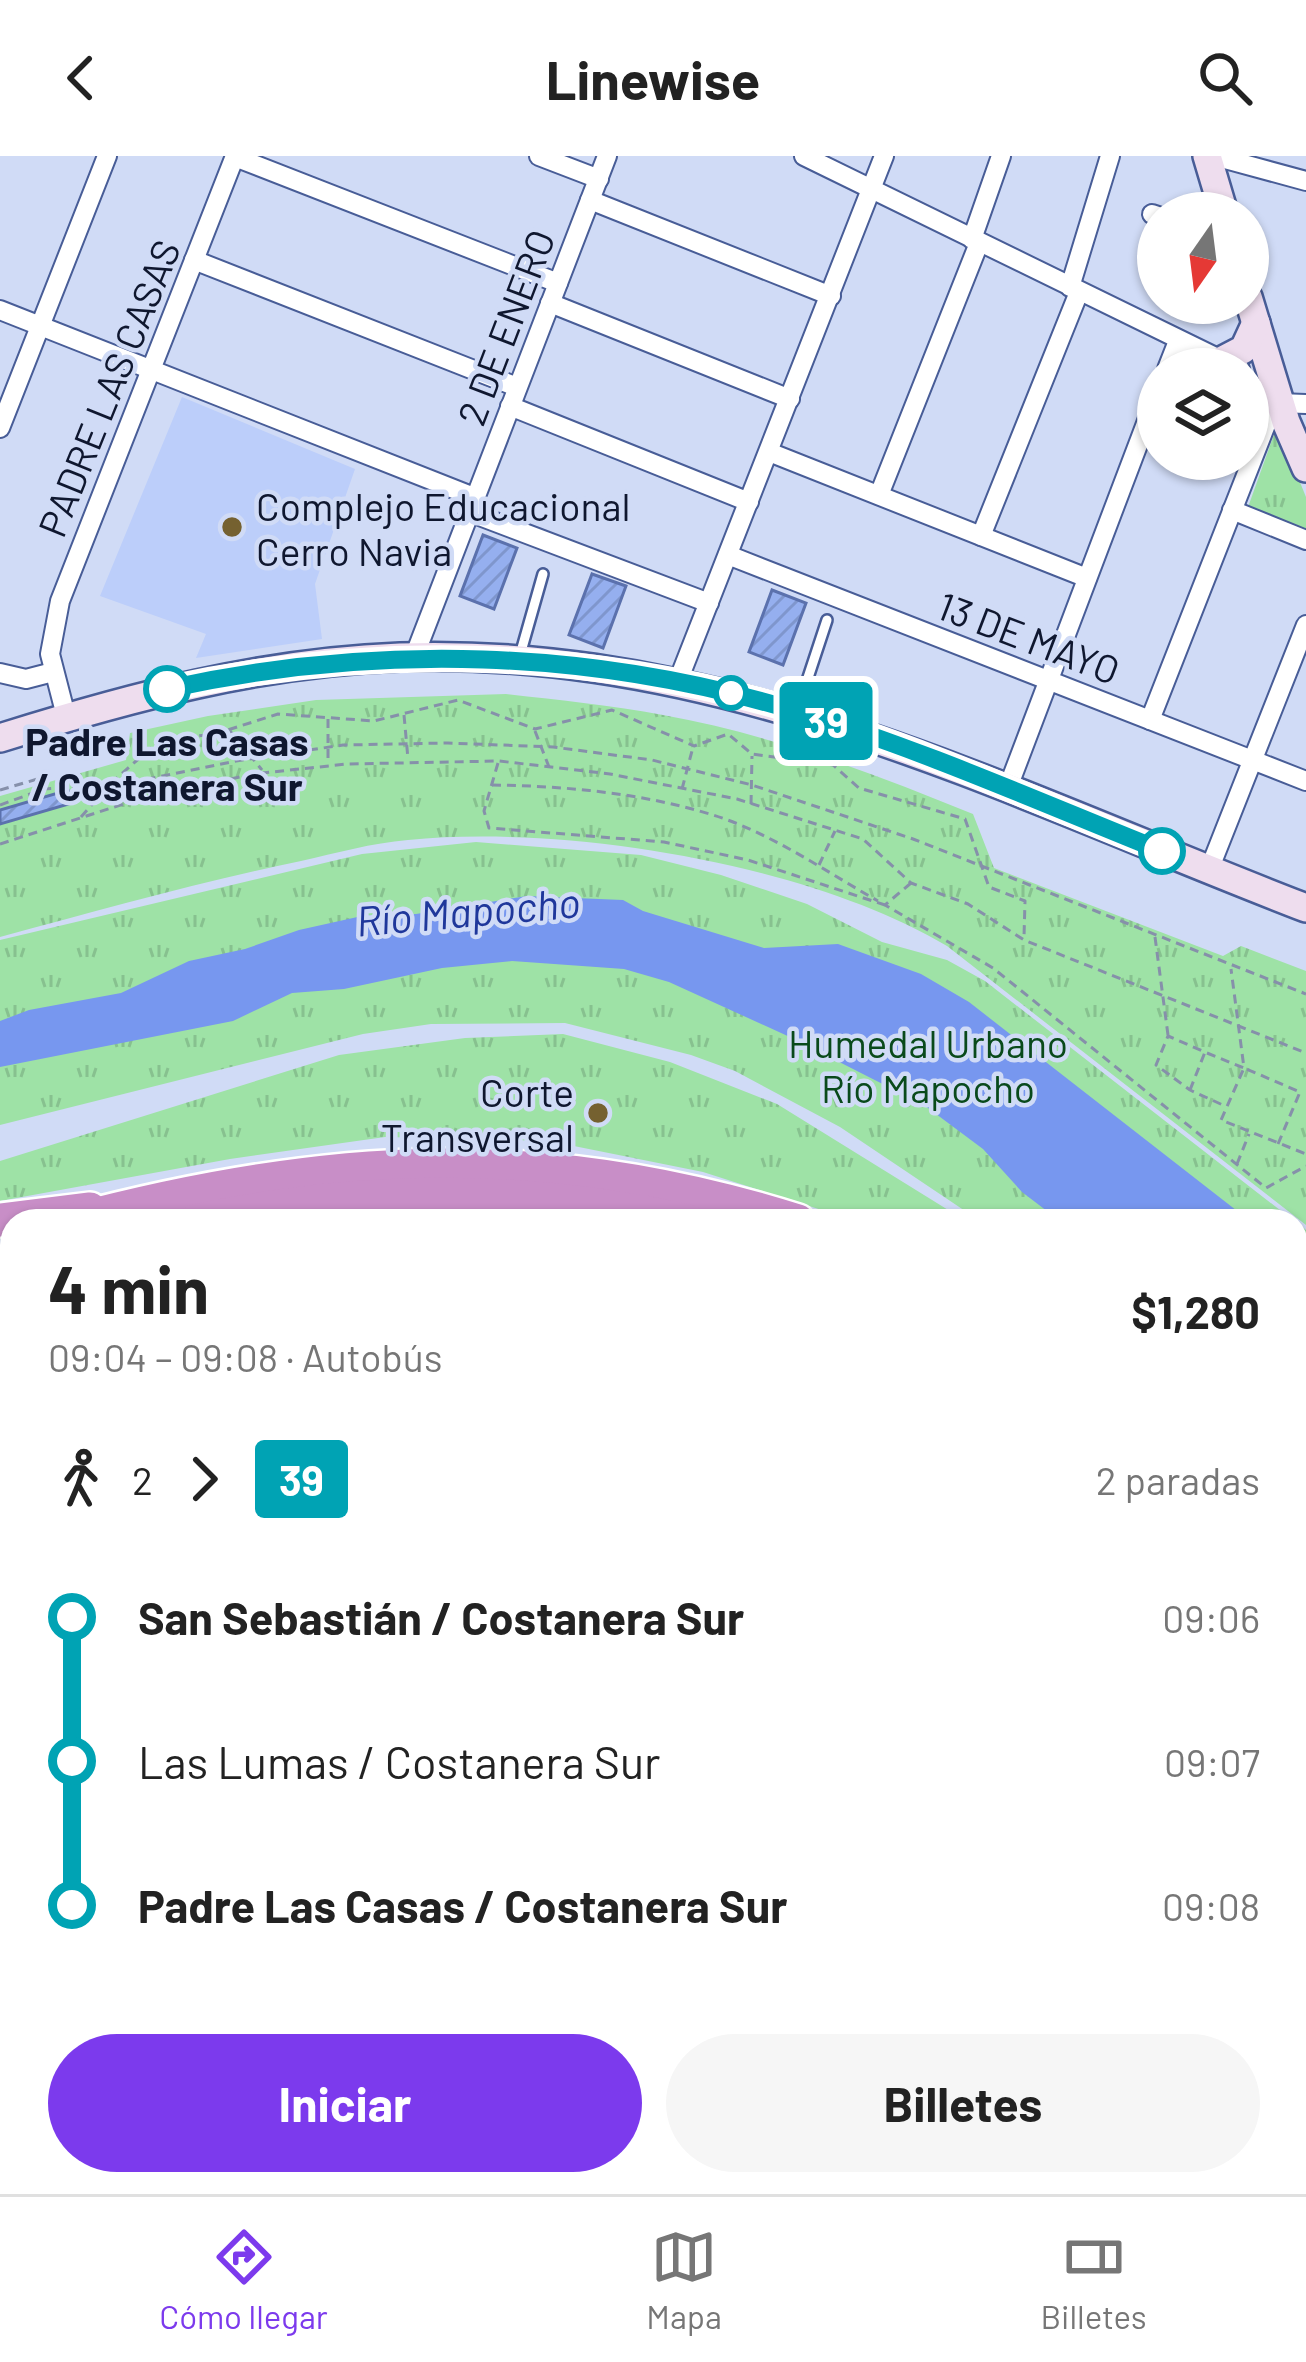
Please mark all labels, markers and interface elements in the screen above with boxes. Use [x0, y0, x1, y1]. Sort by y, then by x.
icon: back [48, 45, 114, 111]
icon: search [1192, 45, 1258, 111]
text: Linewise [546, 46, 760, 111]
north arrow [1137, 192, 1269, 324]
map controls [1137, 192, 1269, 480]
street label: 2 DE ENERO [446, 223, 564, 431]
street label: PADRE LAS CASAS [27, 233, 189, 543]
button: layers [1137, 348, 1269, 480]
place label: Complejo Educacional Cerro Navia [256, 482, 630, 574]
marker: Complejo Educacional Cerro Navia [219, 514, 245, 540]
street label: 13 DE MAYO [931, 581, 1127, 693]
marker: Padre Las Casas / Costanera Sur [145, 667, 189, 711]
unlabelled marker [715, 677, 747, 709]
line badge: 39 [772, 682, 880, 760]
text: 39 [804, 696, 848, 746]
place label: Padre Las Casas / Costanera Sur [25, 717, 309, 809]
unlabelled marker [1140, 829, 1184, 873]
water label: Río Mapocho [354, 875, 582, 946]
park label: Humedal Urbano Río Mapocho [788, 1019, 1068, 1111]
place label: Corte Transversal [381, 1068, 574, 1160]
marker: Corte Transversal [585, 1100, 611, 1126]
text: 4 min [48, 1248, 209, 1327]
text: $1,280 [1131, 1284, 1260, 1338]
text: 09:04 – 09:08 · Autobús [48, 1333, 443, 1380]
icon: walk [48, 1446, 114, 1512]
icon: forward [171, 1446, 237, 1512]
text: 39 [279, 1454, 324, 1504]
text: 2 [132, 1456, 153, 1503]
text: 2 paradas [1096, 1456, 1260, 1503]
text: San Sebastián / Costanera Sur [138, 1590, 744, 1644]
text: 09:06 [1162, 1594, 1260, 1641]
text: Las Lumas / Costanera Sur [138, 1734, 661, 1788]
text: 09:07 [1164, 1738, 1260, 1785]
text: Padre Las Casas / Costanera Sur [138, 1878, 787, 1932]
text: 09:08 [1162, 1882, 1260, 1929]
button: Iniciar [48, 2034, 642, 2172]
button: Billetes [666, 2034, 1260, 2172]
tab: Cómo llegar [159, 2224, 328, 2336]
tab: Mapa [646, 2224, 722, 2336]
tab: Billetes [1040, 2224, 1147, 2336]

